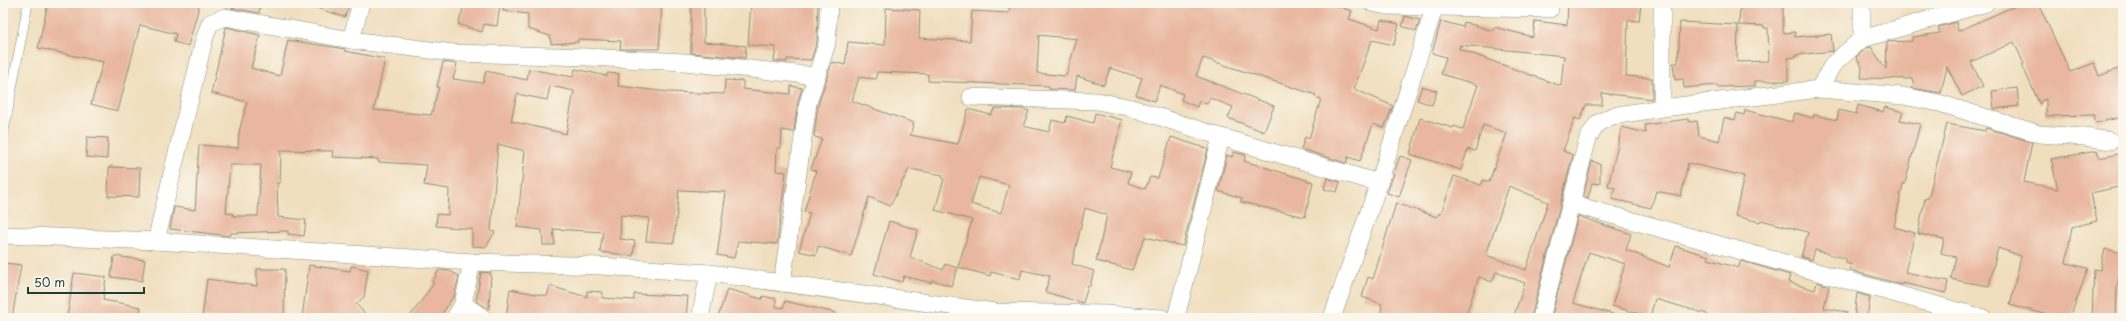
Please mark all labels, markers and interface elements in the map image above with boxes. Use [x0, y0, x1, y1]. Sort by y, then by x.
scale bar [28, 269, 144, 295]
text: 50 m [34, 273, 65, 291]

